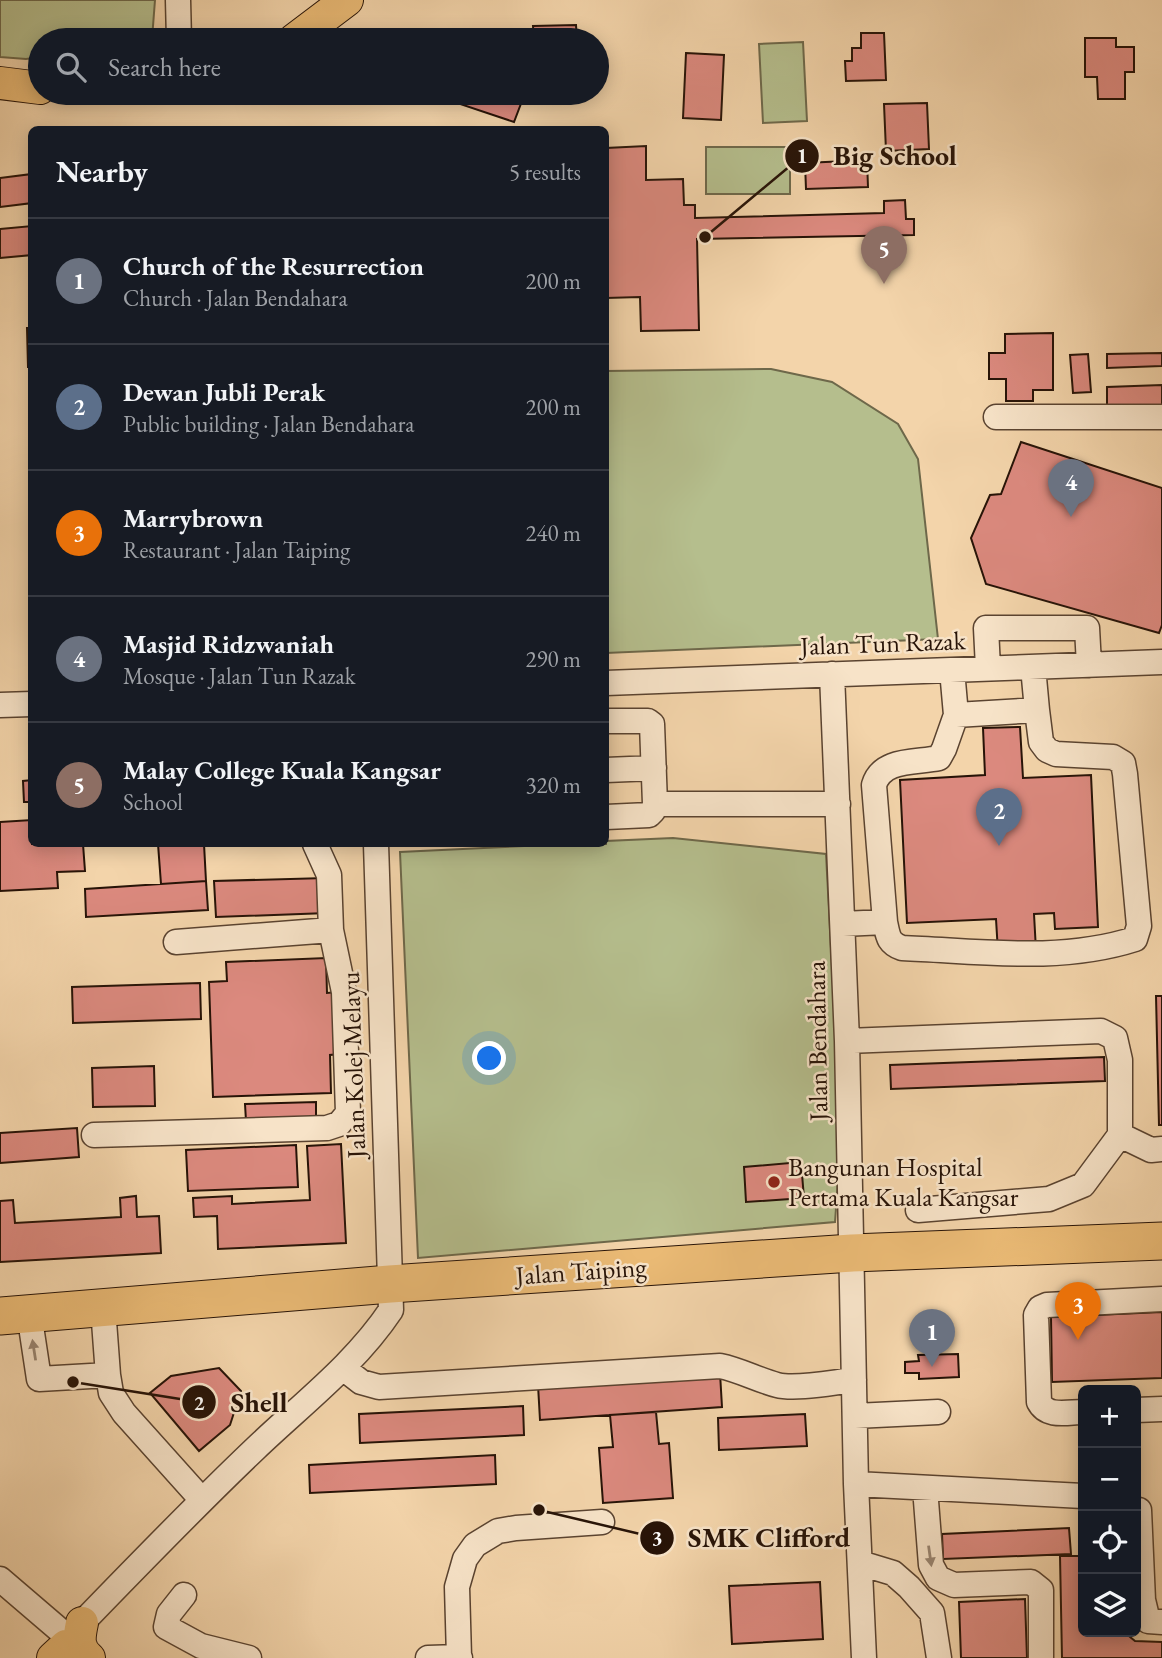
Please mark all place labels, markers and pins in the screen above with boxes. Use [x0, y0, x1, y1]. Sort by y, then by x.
callout: Big School [784, 131, 971, 180]
pin: 5 [861, 226, 907, 284]
pin: 4 [1048, 459, 1094, 517]
pin: 2 [976, 788, 1022, 846]
place label: Bangunan Hospital Pertama Kuala Kangsar [788, 1150, 1019, 1214]
marker: Bangunan Hospital Pertama Kuala Kangsar [766, 1174, 782, 1190]
pin: 3 [1055, 1282, 1101, 1340]
pin: 1 [909, 1309, 955, 1367]
callout: Shell [181, 1378, 301, 1427]
callout: SMK Clifford [639, 1513, 864, 1562]

